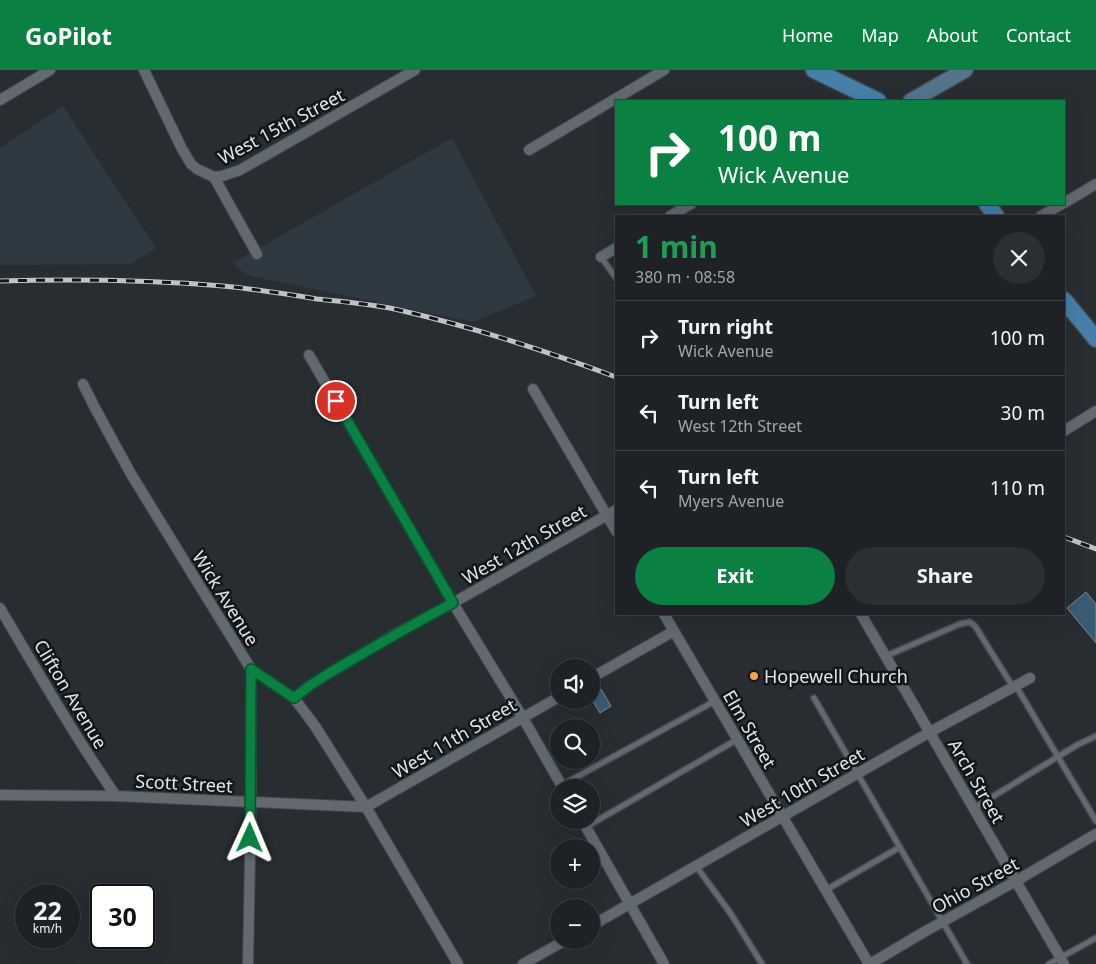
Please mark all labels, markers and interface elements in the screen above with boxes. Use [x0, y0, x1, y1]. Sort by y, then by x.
text: GoPilot [25, 19, 112, 52]
text: Home [782, 23, 833, 47]
text: Map [861, 23, 899, 47]
text: About [927, 23, 978, 47]
text: Contact [1006, 23, 1071, 47]
street label: West 15th Street [214, 82, 349, 169]
text: 100 m [718, 114, 821, 161]
icon: right [635, 120, 700, 185]
text: Wick Avenue [718, 159, 849, 189]
text: 1 min [635, 226, 718, 267]
button: close [993, 232, 1045, 284]
text: 380 m · 08:58 [635, 266, 735, 288]
text: Turn right [678, 314, 773, 340]
icon: right [635, 324, 663, 352]
text: 100 m [990, 325, 1045, 351]
text: Wick Avenue [678, 340, 774, 362]
pin [315, 380, 357, 422]
icon: arrive [322, 387, 350, 415]
text: Turn left [678, 389, 759, 415]
icon: left [635, 399, 663, 427]
text: 30 m [1001, 400, 1045, 426]
text: West 12th Street [678, 415, 802, 437]
text: Turn left [678, 464, 759, 490]
icon: left [635, 474, 663, 502]
text: 110 m [990, 475, 1045, 501]
text: Myers Avenue [678, 490, 784, 512]
street label: West 12th Street [458, 498, 591, 589]
street label: Wick Avenue [187, 546, 265, 650]
button: Exit [635, 547, 835, 605]
button: Share [845, 547, 1045, 605]
street label: Clifton Avenue [29, 635, 113, 753]
map controls [550, 659, 600, 949]
button: sound [550, 659, 600, 709]
place label: Hopewell Church [764, 664, 908, 688]
marker: Hopewell Church [748, 670, 760, 682]
street label: Elm Street [718, 686, 782, 773]
street label: West 11th Street [388, 692, 521, 783]
button: search [550, 719, 600, 769]
street label: Arch Street [943, 735, 1011, 828]
street label: West 10th Street [736, 741, 869, 832]
street label: Scott Street [135, 768, 234, 798]
button: layers [550, 779, 600, 829]
position arrow [223, 811, 275, 863]
button: + [550, 839, 600, 889]
street label: Ohio Street [927, 851, 1023, 919]
speed limit sign: 30 [90, 884, 155, 949]
text: 22 [33, 893, 62, 927]
button: − [550, 899, 600, 949]
text: km/h [33, 920, 62, 937]

